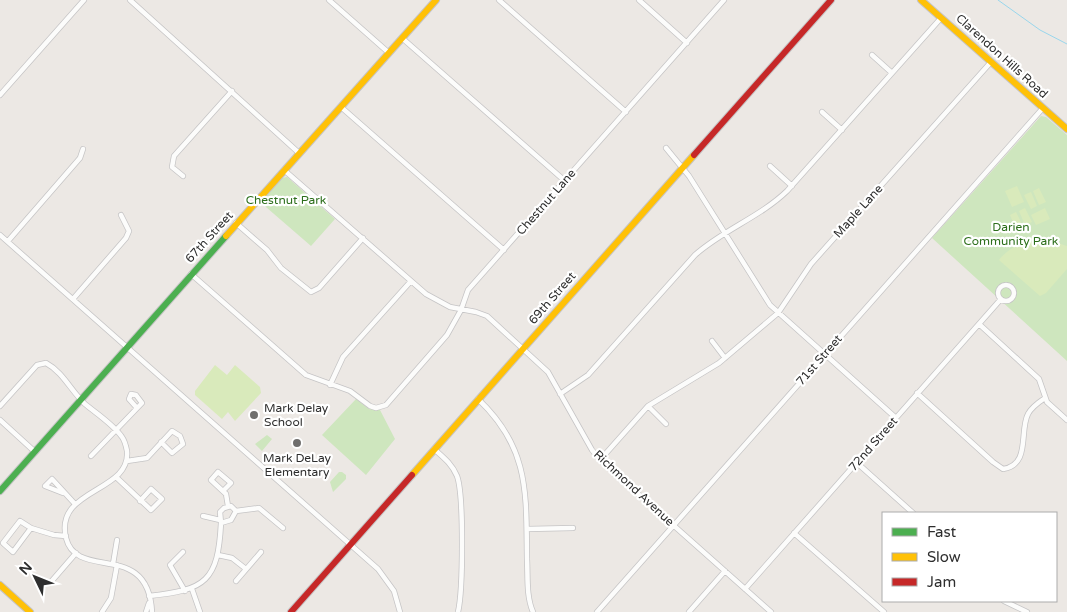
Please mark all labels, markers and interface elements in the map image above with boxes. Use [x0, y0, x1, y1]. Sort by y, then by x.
street label: Clarendon Hills Road [953, 11, 1051, 101]
street label: Chestnut Lane [514, 166, 579, 238]
street label: Maple Lane [831, 181, 886, 240]
park label: Chestnut Park [246, 193, 327, 207]
street label: 67th Street [182, 208, 236, 266]
park label: Darien Community Park [964, 220, 1059, 248]
street label: 69th Street [526, 269, 579, 327]
street label: 71st Street [793, 331, 845, 388]
place label: Mark Delay School [264, 401, 329, 429]
marker: Mark Delay School [248, 409, 260, 421]
street label: 72nd Street [846, 414, 901, 474]
marker: Mark DeLay Elementary [291, 437, 303, 449]
street label: Richmond Avenue [591, 447, 677, 529]
place label: Mark DeLay Elementary [263, 451, 332, 479]
legend [882, 512, 1057, 602]
text: Fast [927, 523, 957, 541]
text: Slow [927, 548, 961, 566]
north arrow [10, 552, 60, 602]
text: N [16, 559, 36, 578]
text: Jam [927, 573, 956, 591]

